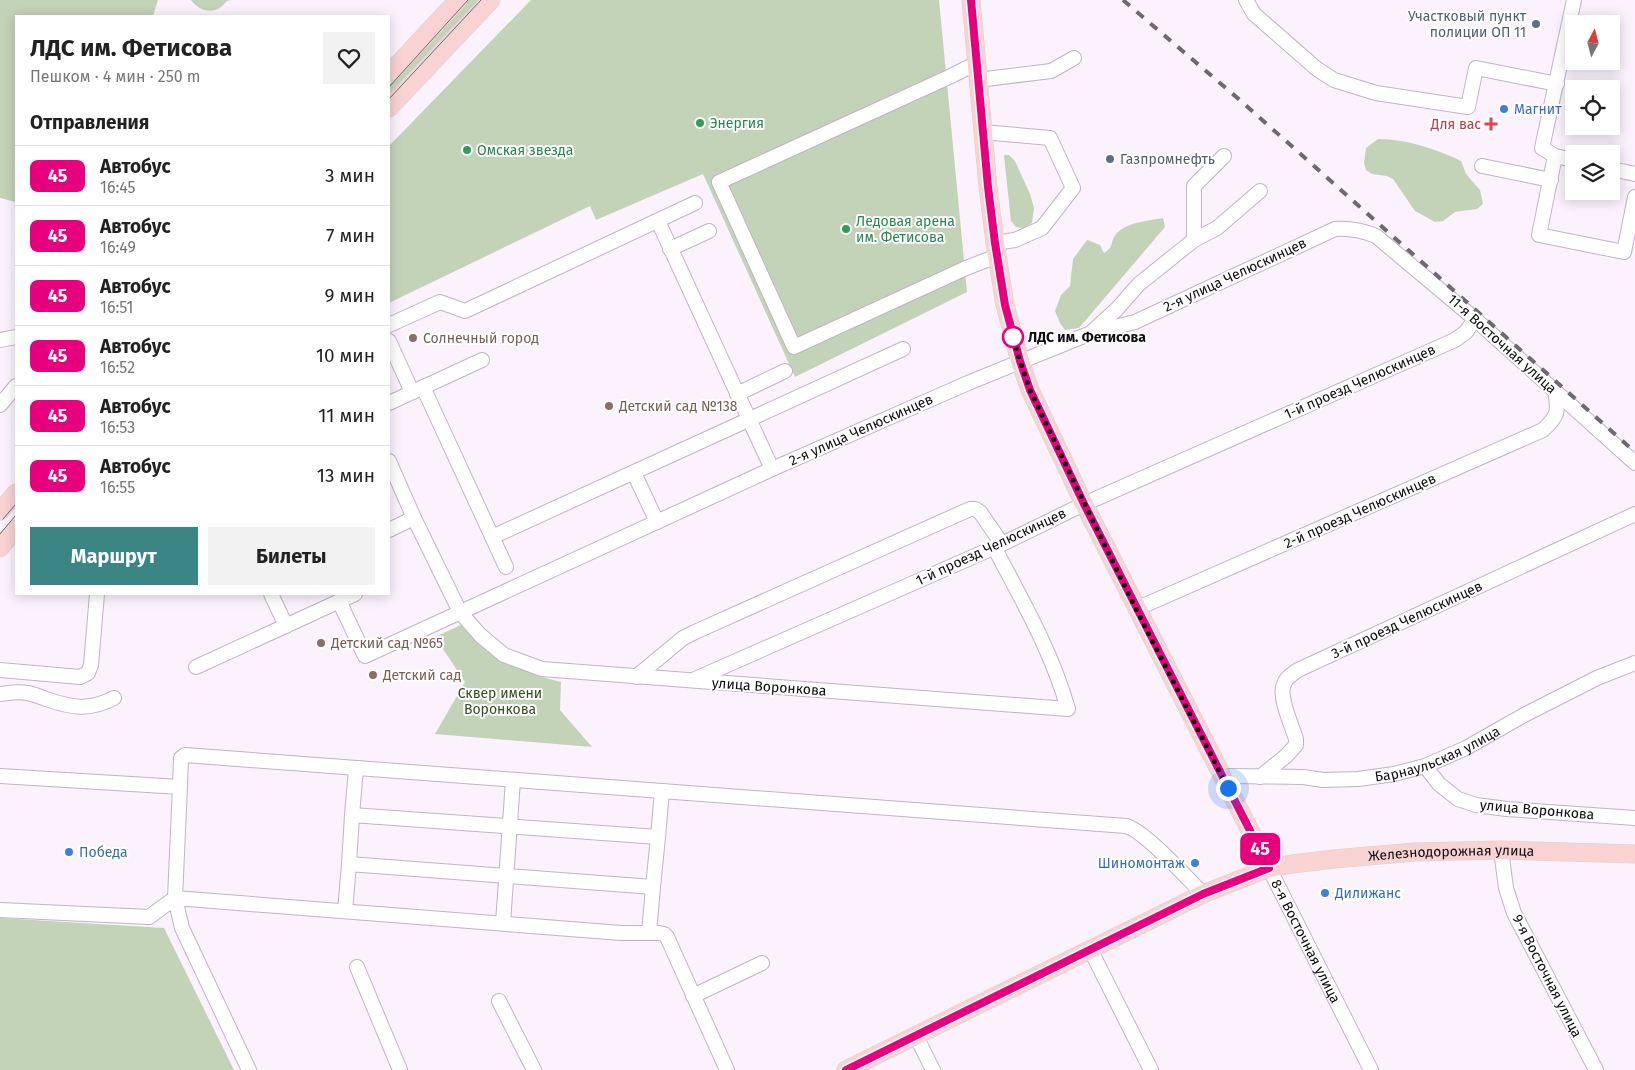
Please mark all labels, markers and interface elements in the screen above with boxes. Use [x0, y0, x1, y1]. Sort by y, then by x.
place label: Участковый пункт полиции ОП 11 [1408, 8, 1527, 41]
north arrow [1565, 15, 1620, 70]
map controls [1565, 15, 1620, 200]
marker: Участковый пункт полиции ОП 11 [1530, 18, 1542, 30]
button: heart [323, 32, 375, 84]
text: ЛДС им. Фетисова [30, 34, 232, 62]
text: Пешком · 4 мин · 250 m [30, 67, 201, 86]
button: locate [1565, 80, 1620, 135]
place label: Магнит [1514, 101, 1562, 118]
marker: Магнит [1498, 103, 1510, 115]
text: Отправления [30, 111, 149, 134]
place label: Энергия [710, 115, 764, 132]
place label: Для вас [1430, 116, 1481, 133]
marker: Энергия [694, 117, 706, 129]
marker: Для вас [1485, 118, 1497, 130]
place label: Омская звезда [477, 142, 573, 159]
marker: Омская звезда [461, 144, 473, 156]
button: layers [1565, 145, 1620, 200]
place label: Газпромнефть [1120, 151, 1215, 168]
marker: Газпромнефть [1104, 153, 1116, 165]
text: Автобус [100, 155, 171, 178]
text: 3 мин [325, 164, 375, 187]
text: 45 [48, 165, 67, 187]
text: 16:45 [100, 178, 136, 197]
place label: Ледовая арена им. Фетисова [856, 213, 955, 246]
text: Автобус [100, 215, 171, 238]
marker: Ледовая арена им. Фетисова [840, 223, 852, 235]
text: 7 мин [326, 224, 375, 247]
text: 45 [48, 225, 67, 247]
street label: 2-я улица Челюскинцев [1161, 234, 1309, 316]
text: 16:49 [100, 238, 136, 257]
text: Автобус [100, 275, 171, 298]
text: 9 мин [325, 284, 375, 307]
text: 45 [48, 285, 67, 307]
street label: 11-я Восточная улица [1444, 291, 1560, 397]
text: 16:51 [100, 298, 134, 317]
marker: ЛДС им. Фетисова [1002, 326, 1024, 348]
place label: ЛДС им. Фетисова [1028, 329, 1146, 346]
place label: Солнечный город [423, 330, 539, 347]
marker: Солнечный город [407, 332, 419, 344]
text: Автобус [100, 335, 171, 358]
street label: 1-й проезд Челюскинцев [1282, 341, 1438, 423]
text: 10 мин [316, 344, 375, 367]
text: 45 [48, 345, 67, 367]
text: 16:52 [100, 358, 135, 377]
street label: 2-я улица Челюскинцев [786, 391, 936, 469]
text: Автобус [100, 395, 171, 418]
place label: Детский сад №138 [618, 398, 738, 415]
marker: Детский сад №138 [603, 400, 615, 412]
text: 11 мин [318, 404, 375, 427]
text: 45 [48, 405, 67, 427]
text: 16:53 [100, 418, 135, 437]
text: Автобус [100, 455, 171, 478]
text: 13 мин [317, 464, 375, 487]
text: 45 [48, 465, 67, 487]
street label: 2-й проезд Челюскинцев [1281, 470, 1439, 552]
text: 16:55 [100, 478, 135, 497]
street label: 1-й проезд Челюскинцев [913, 505, 1069, 589]
button: Маршрут [30, 527, 198, 585]
button: Билеты [208, 527, 375, 585]
street label: 3-й проезд Челюскинцев [1329, 577, 1485, 662]
place label: Детский сад №65 [330, 635, 443, 652]
marker: Детский сад №65 [315, 637, 327, 649]
place label: Детский сад [382, 667, 461, 684]
marker: Детский сад [367, 669, 379, 681]
street label: улица Воронкова [711, 675, 827, 699]
park label: Сквер имени Воронкова [458, 685, 542, 718]
street label: Барнаульская улица [1374, 722, 1503, 785]
your location [1216, 776, 1241, 801]
street label: улица Воронкова [1479, 797, 1595, 823]
line badge: 45 [1238, 833, 1282, 865]
text: 45 [1250, 838, 1270, 860]
street label: Железнодорожная улица [1367, 841, 1535, 865]
place label: Победа [79, 844, 128, 861]
marker: Победа [63, 846, 75, 858]
place label: Шиномонтаж [1098, 855, 1185, 872]
marker: Шиномонтаж [1189, 857, 1201, 869]
street label: 8-я Восточная улица [1268, 877, 1344, 1006]
place label: Дилижанс [1334, 885, 1401, 902]
marker: Дилижанс [1319, 887, 1331, 899]
street label: 9-я Восточная улица [1509, 912, 1585, 1040]

